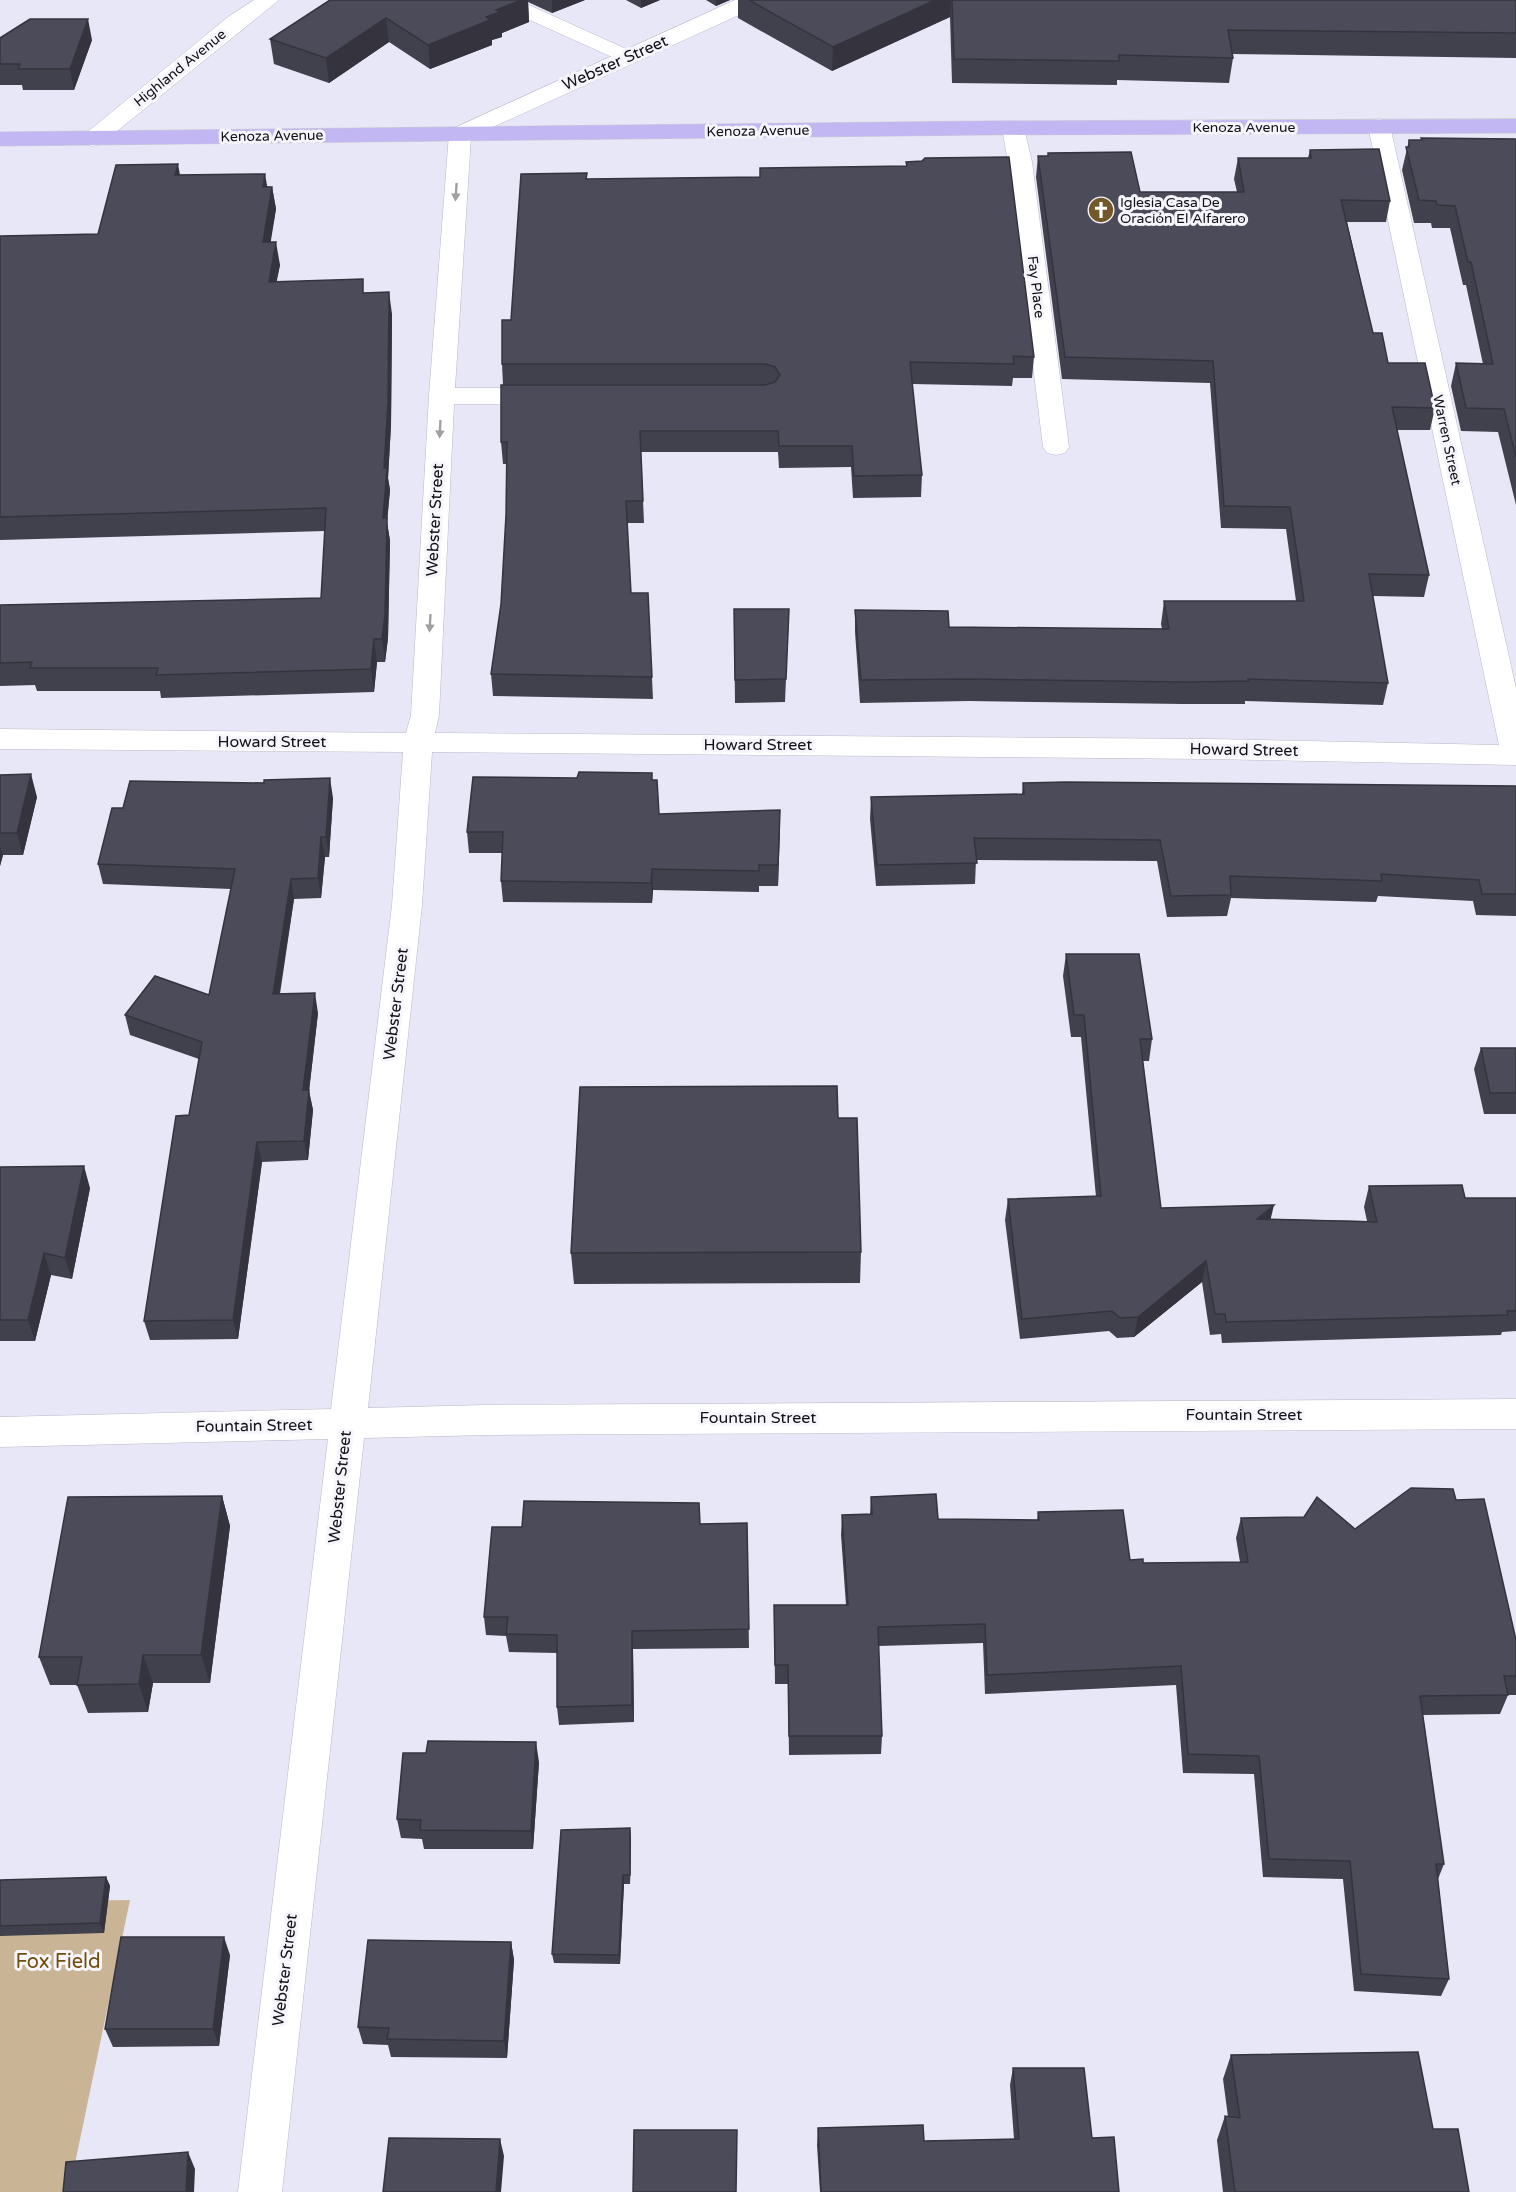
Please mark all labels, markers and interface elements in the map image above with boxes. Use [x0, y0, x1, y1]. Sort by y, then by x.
street label: Highland Avenue [130, 26, 230, 110]
street label: Webster Street [559, 31, 671, 95]
street label: Kenoza Avenue [1193, 119, 1296, 136]
street label: Kenoza Avenue [706, 122, 810, 140]
street label: Kenoza Avenue [220, 127, 324, 145]
one-way arrow [451, 183, 461, 202]
place label: Iglesia Casa De Oración El Alfarero [1120, 194, 1246, 227]
church icon: Iglesia Casa De Oración El Alfarero [1086, 195, 1116, 225]
street label: Fay Place [1024, 255, 1048, 319]
street label: Warren Street [1429, 393, 1465, 487]
one-way arrow [435, 419, 444, 438]
street label: Webster Street [422, 463, 448, 577]
one-way arrow [425, 614, 434, 633]
street label: Howard Street [218, 732, 326, 752]
street label: Howard Street [704, 735, 812, 755]
street label: Howard Street [1189, 739, 1299, 761]
street label: Webster Street [379, 947, 413, 1061]
street label: Fountain Street [1186, 1405, 1302, 1425]
street label: Fountain Street [700, 1408, 816, 1428]
street label: Fountain Street [195, 1415, 313, 1437]
street label: Webster Street [324, 1430, 356, 1544]
street label: Webster Street [268, 1913, 302, 2027]
park label: Fox Field [15, 1950, 101, 1974]

